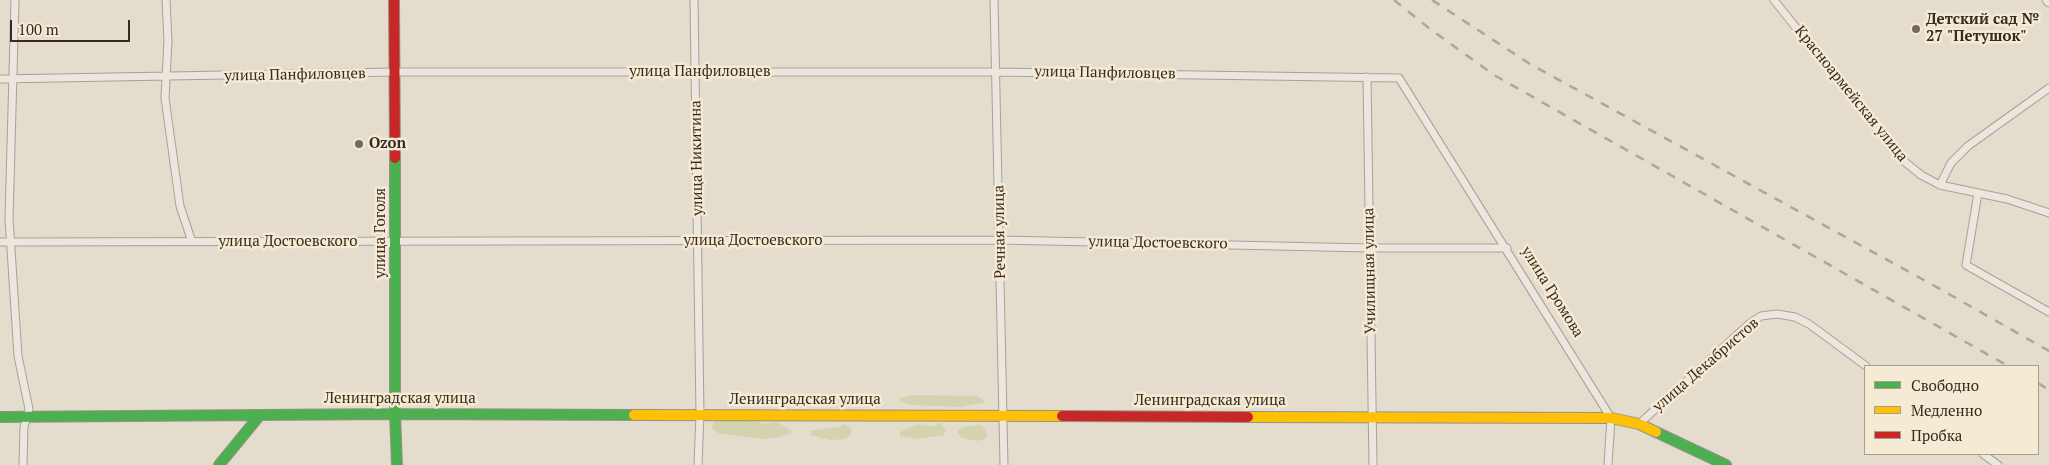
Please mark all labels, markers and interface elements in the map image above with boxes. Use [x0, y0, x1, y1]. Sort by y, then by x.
scale bar [12, 10, 132, 42]
place label: Детский сад № 27 "Петушок" [1926, 11, 2039, 46]
text: 100 m [18, 19, 59, 39]
street label: Красноармейская улица [1791, 22, 1911, 166]
marker: Детский сад № 27 "Петушок" [1910, 23, 1922, 35]
street label: улица Панфиловцев [629, 63, 771, 81]
street label: улица Панфиловцев [1034, 63, 1176, 83]
street label: улица Панфиловцев [224, 65, 366, 85]
street label: улица Никитина [687, 100, 707, 216]
place label: Ozon [369, 135, 406, 153]
marker: Ozon [353, 138, 365, 150]
street label: Речная улица [990, 185, 1010, 279]
street label: улица Гоголя [372, 188, 390, 278]
street label: Училищная улица [1360, 208, 1380, 334]
street label: улица Достоевского [683, 232, 823, 250]
street label: улица Достоевского [218, 233, 358, 251]
street label: улица Достоевского [1088, 233, 1228, 253]
street label: улица Громова [1517, 243, 1587, 341]
street label: улица Декабристов [1649, 314, 1763, 416]
legend [1864, 365, 2039, 455]
text: Свободно [1911, 375, 1979, 395]
street label: Ленинградская улица [324, 390, 476, 408]
street label: Ленинградская улица [729, 391, 881, 409]
street label: Ленинградская улица [1134, 392, 1286, 410]
text: Медленно [1911, 400, 1982, 420]
text: Пробка [1911, 425, 1962, 445]

